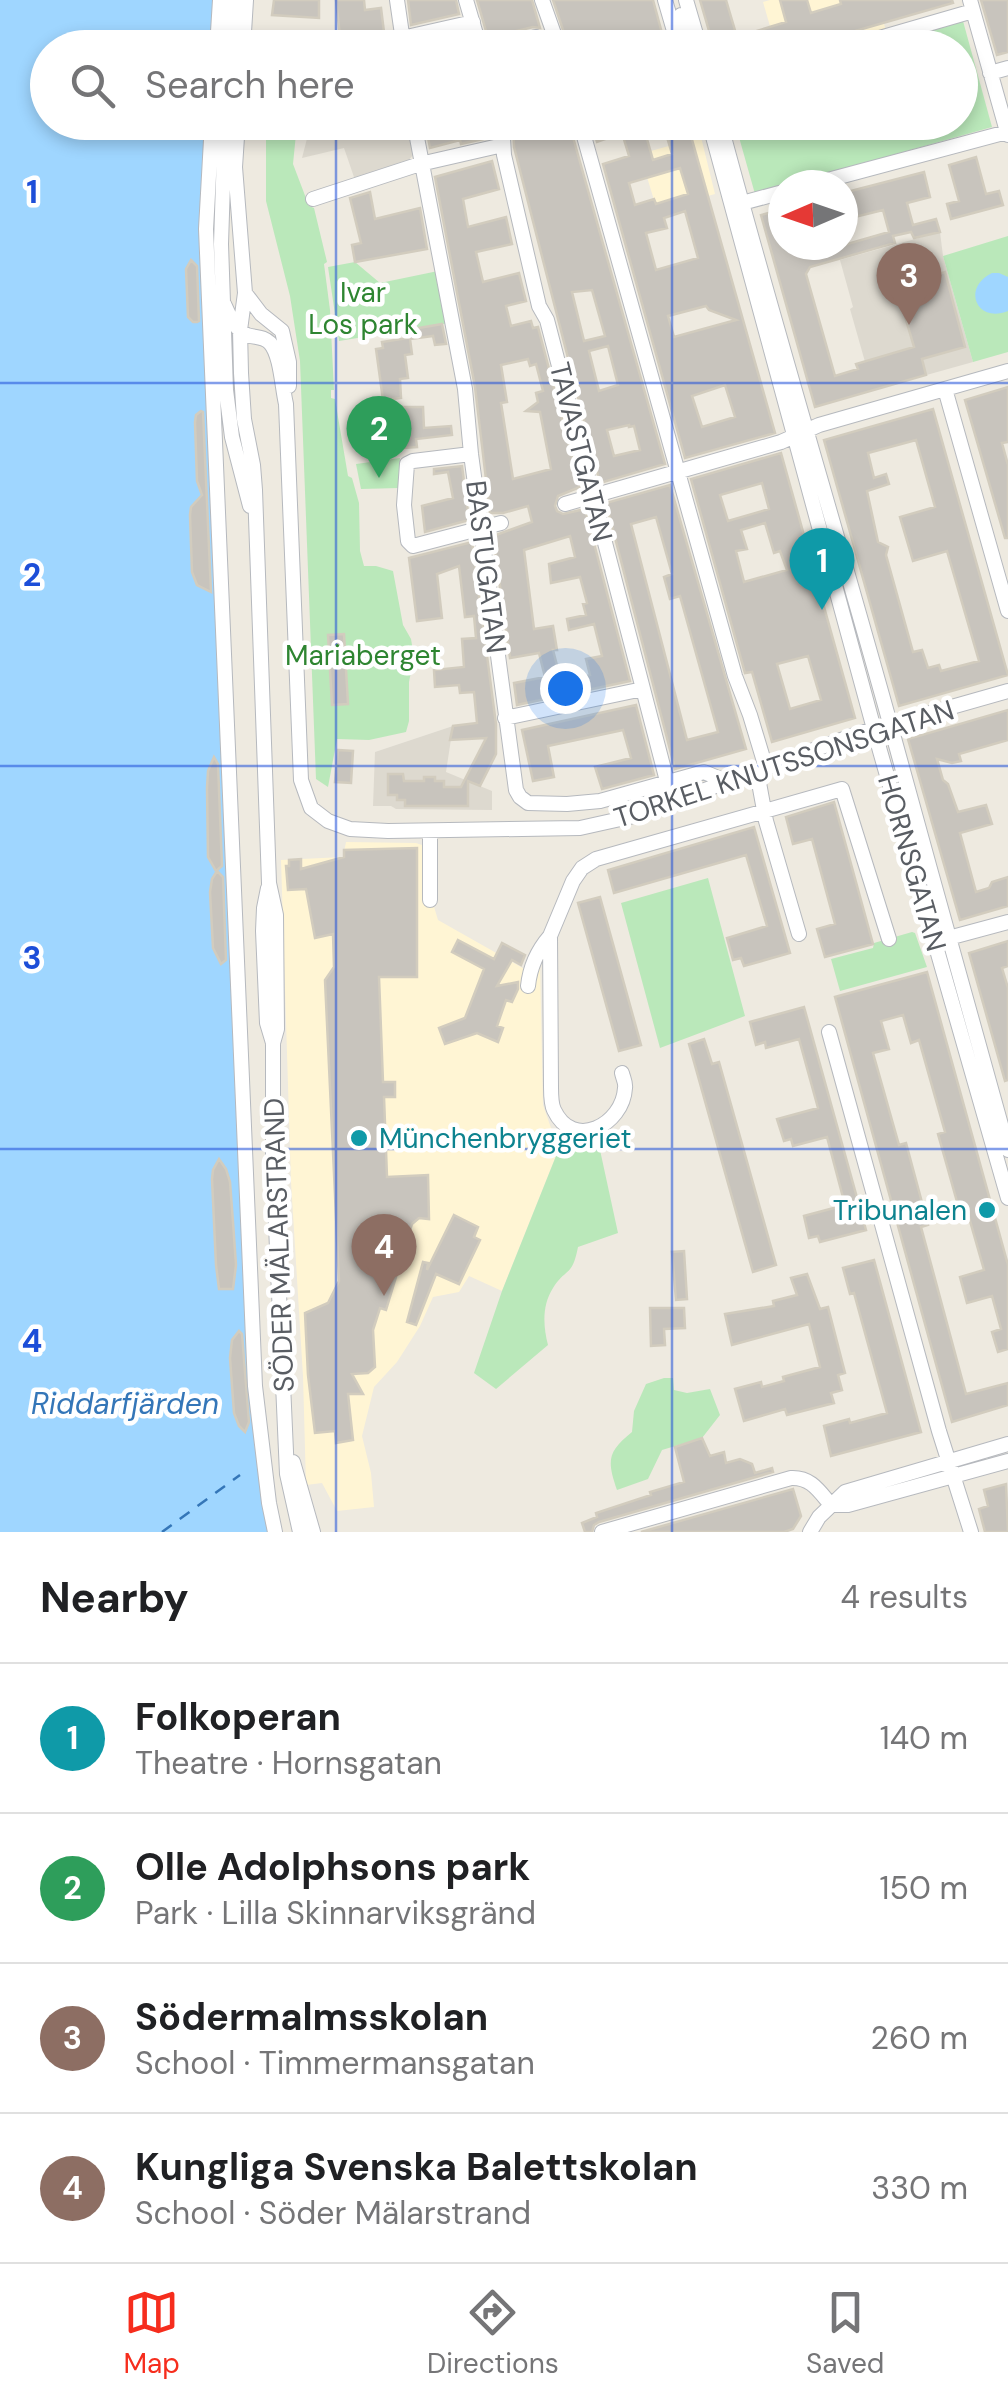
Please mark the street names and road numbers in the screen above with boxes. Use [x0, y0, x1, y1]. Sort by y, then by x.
street label: TAVASTGATAN [541, 358, 621, 546]
street label: BASTUGATAN [457, 478, 515, 656]
street label: TORKEL KNUTSSONSGATAN [609, 691, 959, 837]
street label: HORNSGATAN [869, 770, 955, 956]
street label: SÖDER MÄLARSTRAND [255, 1097, 303, 1393]

